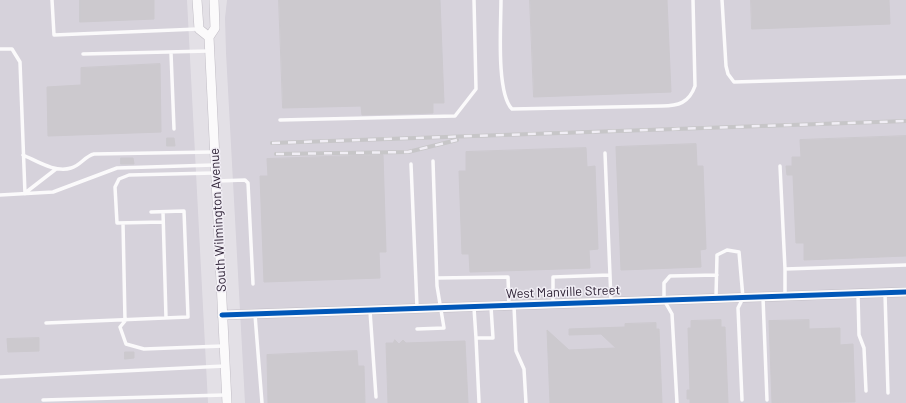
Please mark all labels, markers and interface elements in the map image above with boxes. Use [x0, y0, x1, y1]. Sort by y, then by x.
street label: South Wilmington Avenue [206, 148, 230, 292]
street label: West Manville Street [506, 282, 620, 302]

